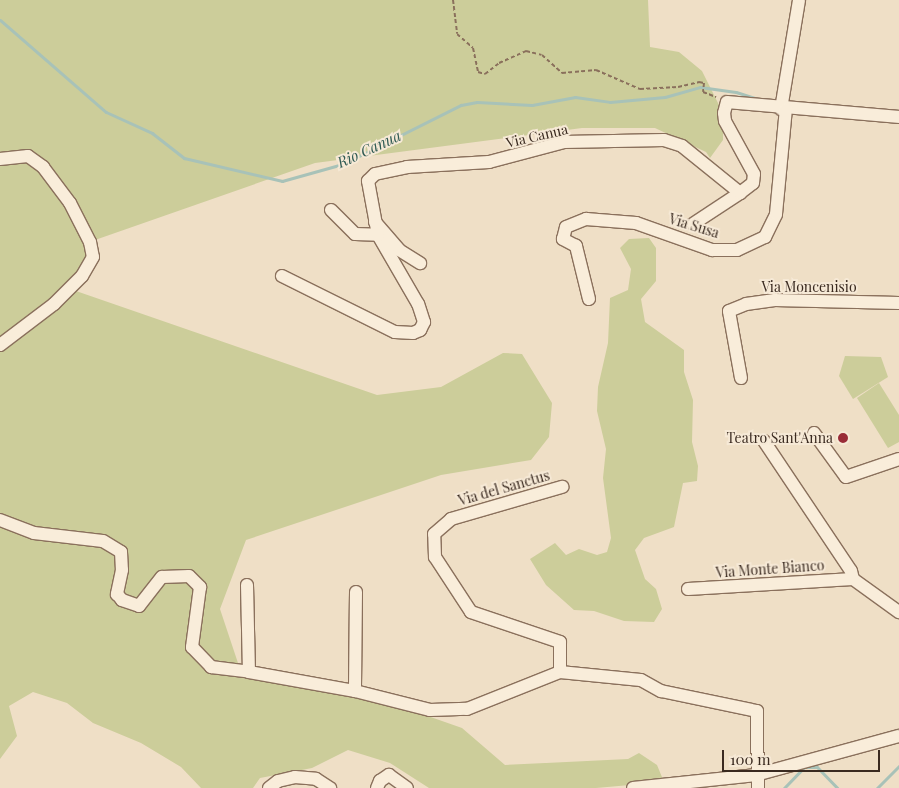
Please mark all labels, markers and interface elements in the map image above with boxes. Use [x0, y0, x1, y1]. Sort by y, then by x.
street label: Via Canua [504, 121, 570, 151]
water label: Rio Canua [334, 126, 404, 172]
street label: Via Susa [667, 210, 721, 242]
street label: Via Moncenisio [761, 279, 857, 295]
place label: Teatro Sant'Anna [727, 430, 833, 446]
marker: Teatro Sant'Anna [837, 432, 849, 444]
street label: Via del Sanctus [456, 467, 552, 509]
street label: Via Monte Bianco [715, 557, 825, 581]
scale bar [724, 740, 882, 772]
text: 100 m [730, 749, 771, 769]

